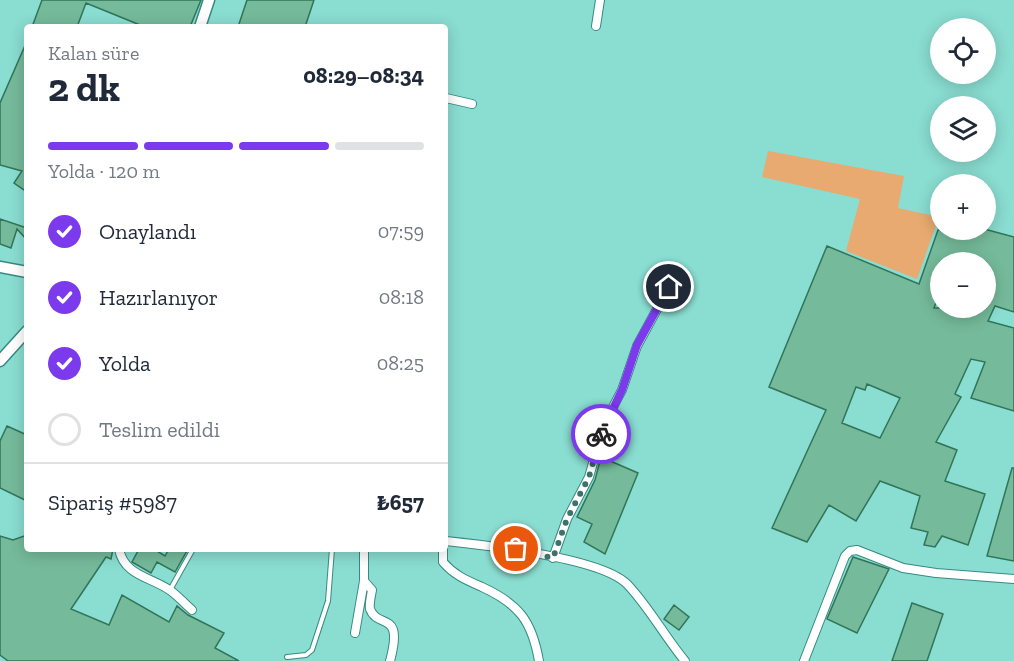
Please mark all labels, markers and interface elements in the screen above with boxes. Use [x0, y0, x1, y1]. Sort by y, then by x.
map controls [930, 18, 996, 318]
button: locate [930, 18, 996, 84]
text: Kalan süre [48, 41, 139, 65]
text: 08:29–08:34 [303, 62, 424, 89]
text: 2 dk [48, 64, 120, 111]
button: layers [930, 96, 996, 162]
text: Yolda · 120 m [48, 159, 160, 183]
button: + [930, 174, 996, 240]
icon: check [48, 215, 81, 248]
text: Onaylandı [99, 218, 196, 245]
text: 07:59 [378, 219, 424, 243]
button: − [930, 252, 996, 318]
pin [643, 261, 694, 312]
icon: home [652, 270, 685, 303]
icon: check [48, 281, 81, 314]
text: Hazırlanıyor [99, 284, 218, 311]
text: 08:18 [379, 285, 424, 309]
icon: check [48, 347, 81, 380]
text: Yolda [99, 350, 151, 377]
text: 08:25 [377, 351, 424, 375]
courier [571, 404, 631, 464]
text: Teslim edildi [99, 416, 220, 443]
icon: bike [585, 418, 618, 451]
text: Sipariş #5987 [48, 489, 177, 516]
text: ₺657 [377, 489, 424, 516]
pin [490, 523, 541, 574]
icon: bag [499, 532, 532, 565]

